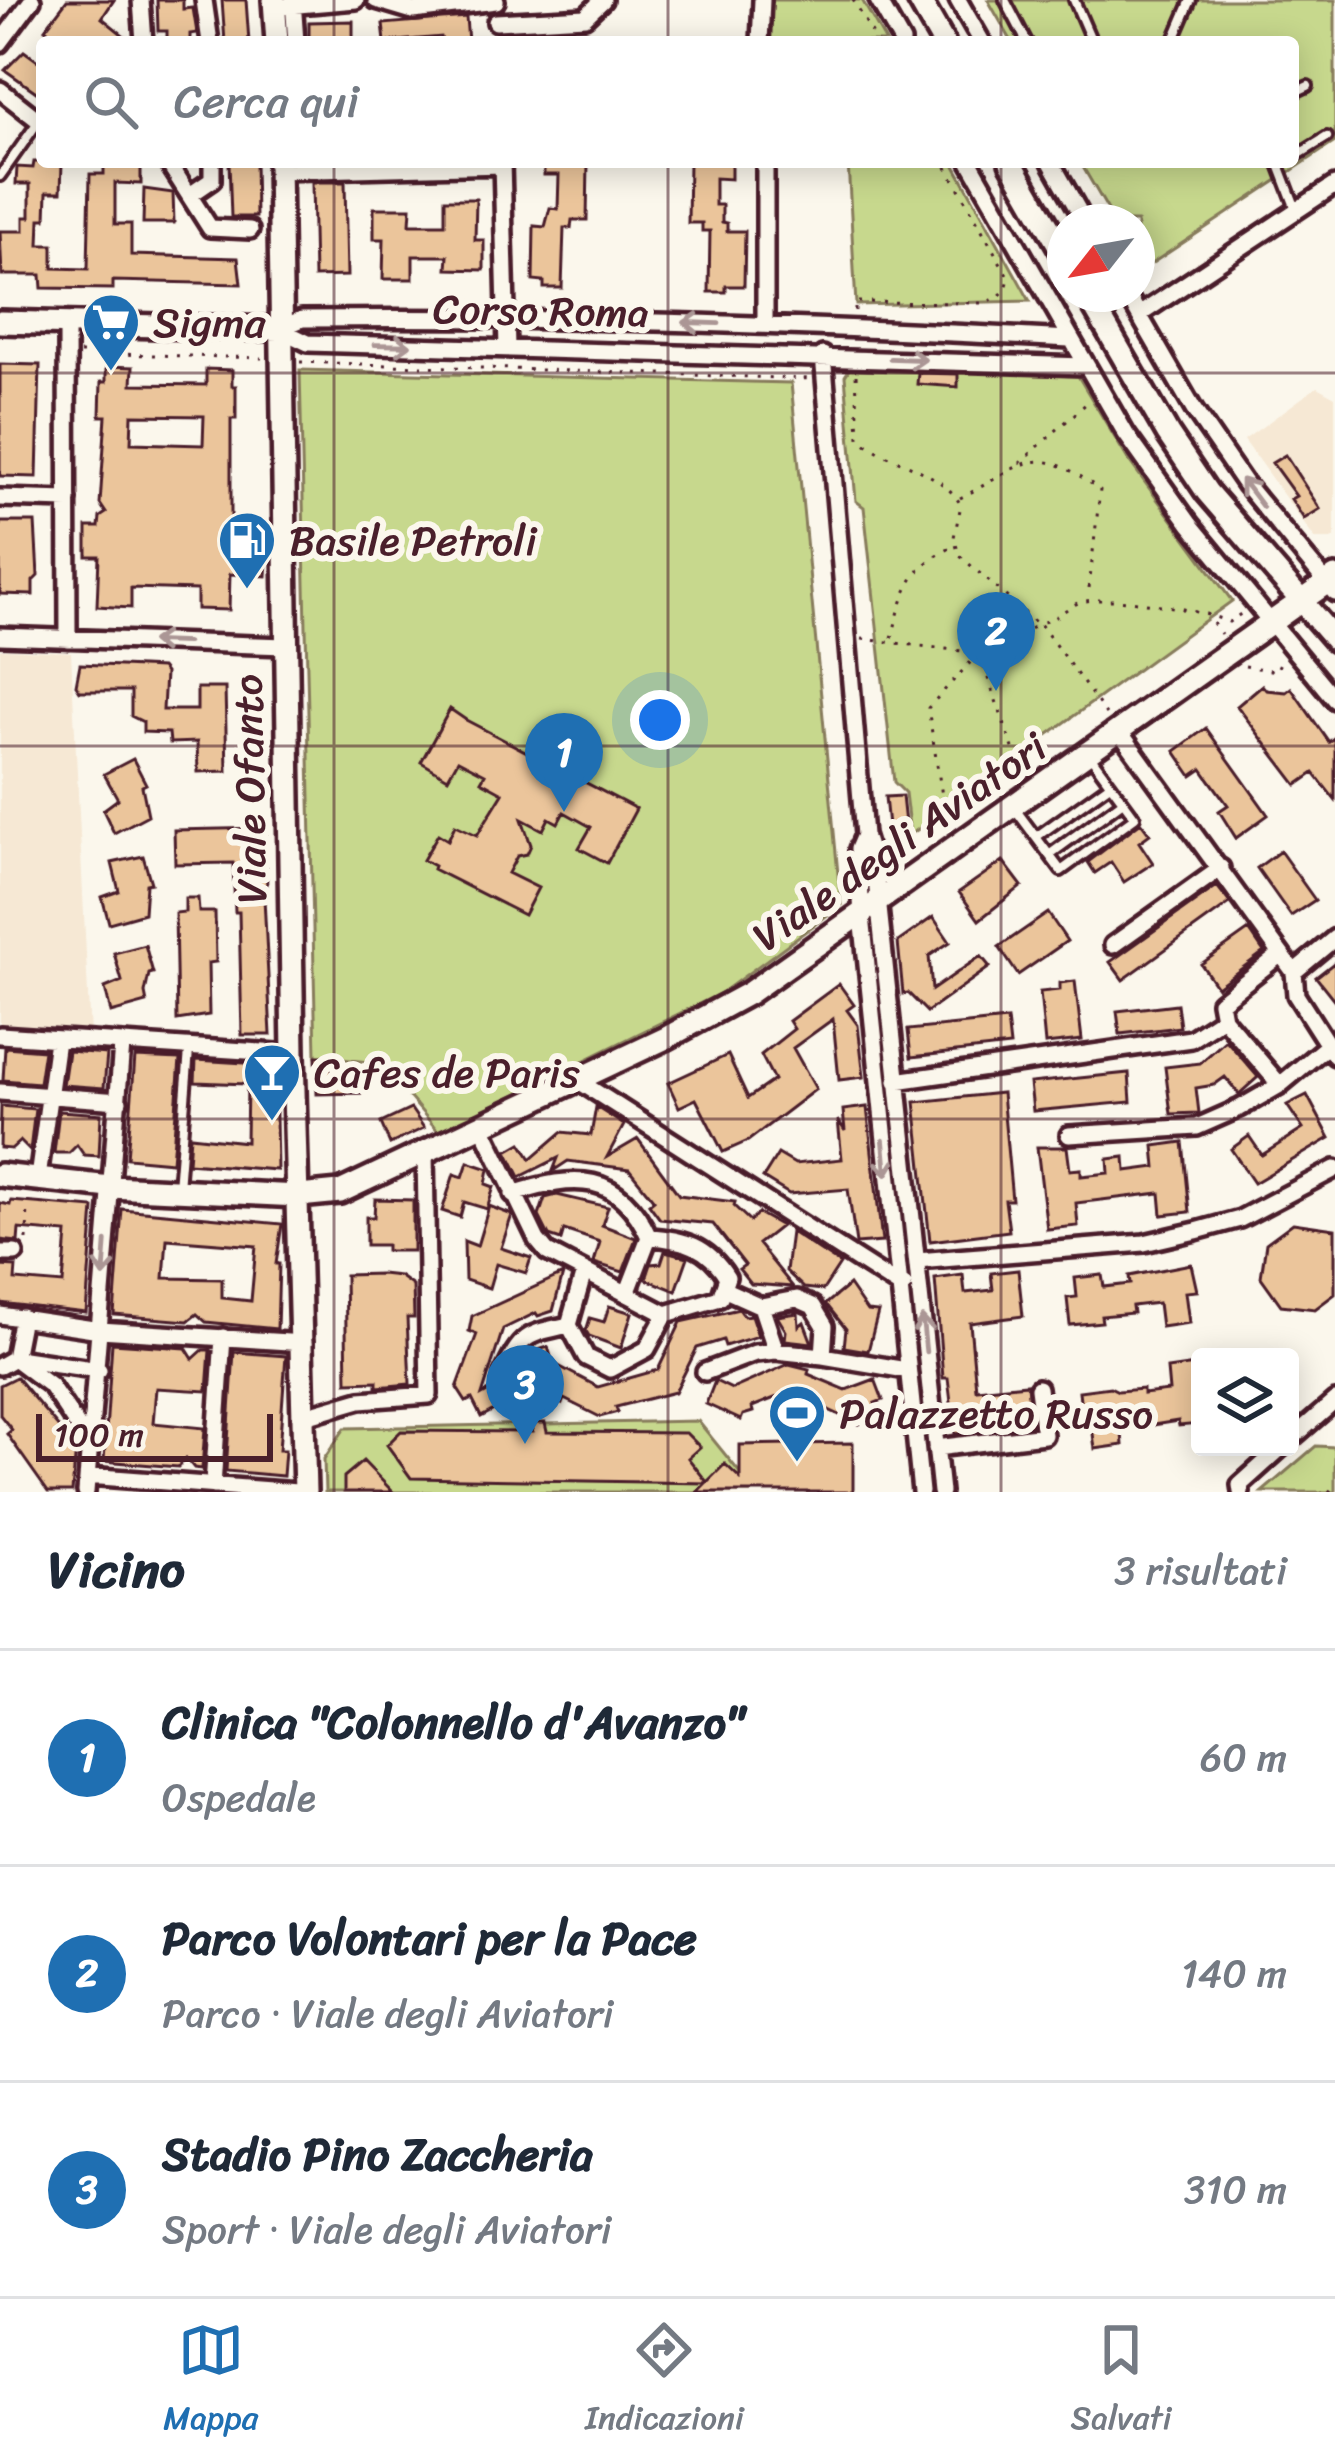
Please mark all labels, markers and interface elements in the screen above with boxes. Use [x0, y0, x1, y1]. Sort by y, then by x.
search box [36, 36, 1299, 168]
text: Cerca qui [174, 62, 359, 142]
icon: search [78, 69, 144, 135]
north arrow [1047, 204, 1155, 312]
street label: Corso Roma [432, 272, 650, 350]
place label: Sigma [153, 286, 266, 360]
supermarket icon: Sigma [80, 291, 142, 373]
one-way arrow [682, 311, 721, 334]
one-way arrow [373, 333, 412, 356]
one-way arrow [888, 347, 927, 370]
one-way arrow [1240, 477, 1266, 510]
place label: Basile Petroli [289, 504, 538, 578]
fuel station icon: Basile Petroli [216, 509, 278, 591]
pin: 2 [957, 592, 1035, 691]
one-way arrow [150, 630, 189, 653]
street label: Viale Ofanto [211, 673, 289, 905]
your location [630, 690, 690, 750]
street label: Viale degli Aviatori [736, 711, 1064, 972]
pin: 1 [525, 713, 603, 812]
place label: Cafes de Paris [314, 1036, 580, 1110]
bar icon: Cafes de Paris [241, 1041, 303, 1123]
one-way arrow [874, 1138, 897, 1177]
one-way arrow [93, 1238, 116, 1277]
one-way arrow [912, 1315, 935, 1354]
pin: 3 [486, 1345, 564, 1444]
map controls [1191, 1348, 1299, 1456]
button: layers [1191, 1348, 1299, 1456]
place label: Palazzetto Russo [839, 1377, 1153, 1451]
sports icon: Palazzetto Russo [766, 1382, 828, 1464]
text: 100 m [54, 1406, 144, 1464]
scale bar [36, 1408, 273, 1461]
text: Vicino [48, 1525, 185, 1615]
text: 3 risultati [1114, 1536, 1287, 1605]
text: Clinica "Colonnello d'Avanzo" [162, 1683, 745, 1763]
text: 1 [79, 1723, 95, 1792]
text: 60 m [1200, 1723, 1287, 1792]
text: Ospedale [162, 1763, 316, 1832]
text: Parco Volontari per la Pace [162, 1899, 697, 1979]
text: 2 [76, 1939, 98, 2008]
text: 140 m [1181, 1939, 1287, 2008]
text: Parco · Viale degli Aviatori [162, 1979, 613, 2048]
text: Stadio Pino Zaccheria [162, 2115, 593, 2195]
text: 3 [76, 2155, 98, 2224]
text: 310 m [1184, 2155, 1287, 2224]
text: Sport · Viale degli Aviatori [162, 2195, 612, 2264]
tab: Mappa [163, 2317, 258, 2447]
tab: Indicazioni [585, 2317, 744, 2447]
tab: Salvati [1071, 2317, 1172, 2447]

